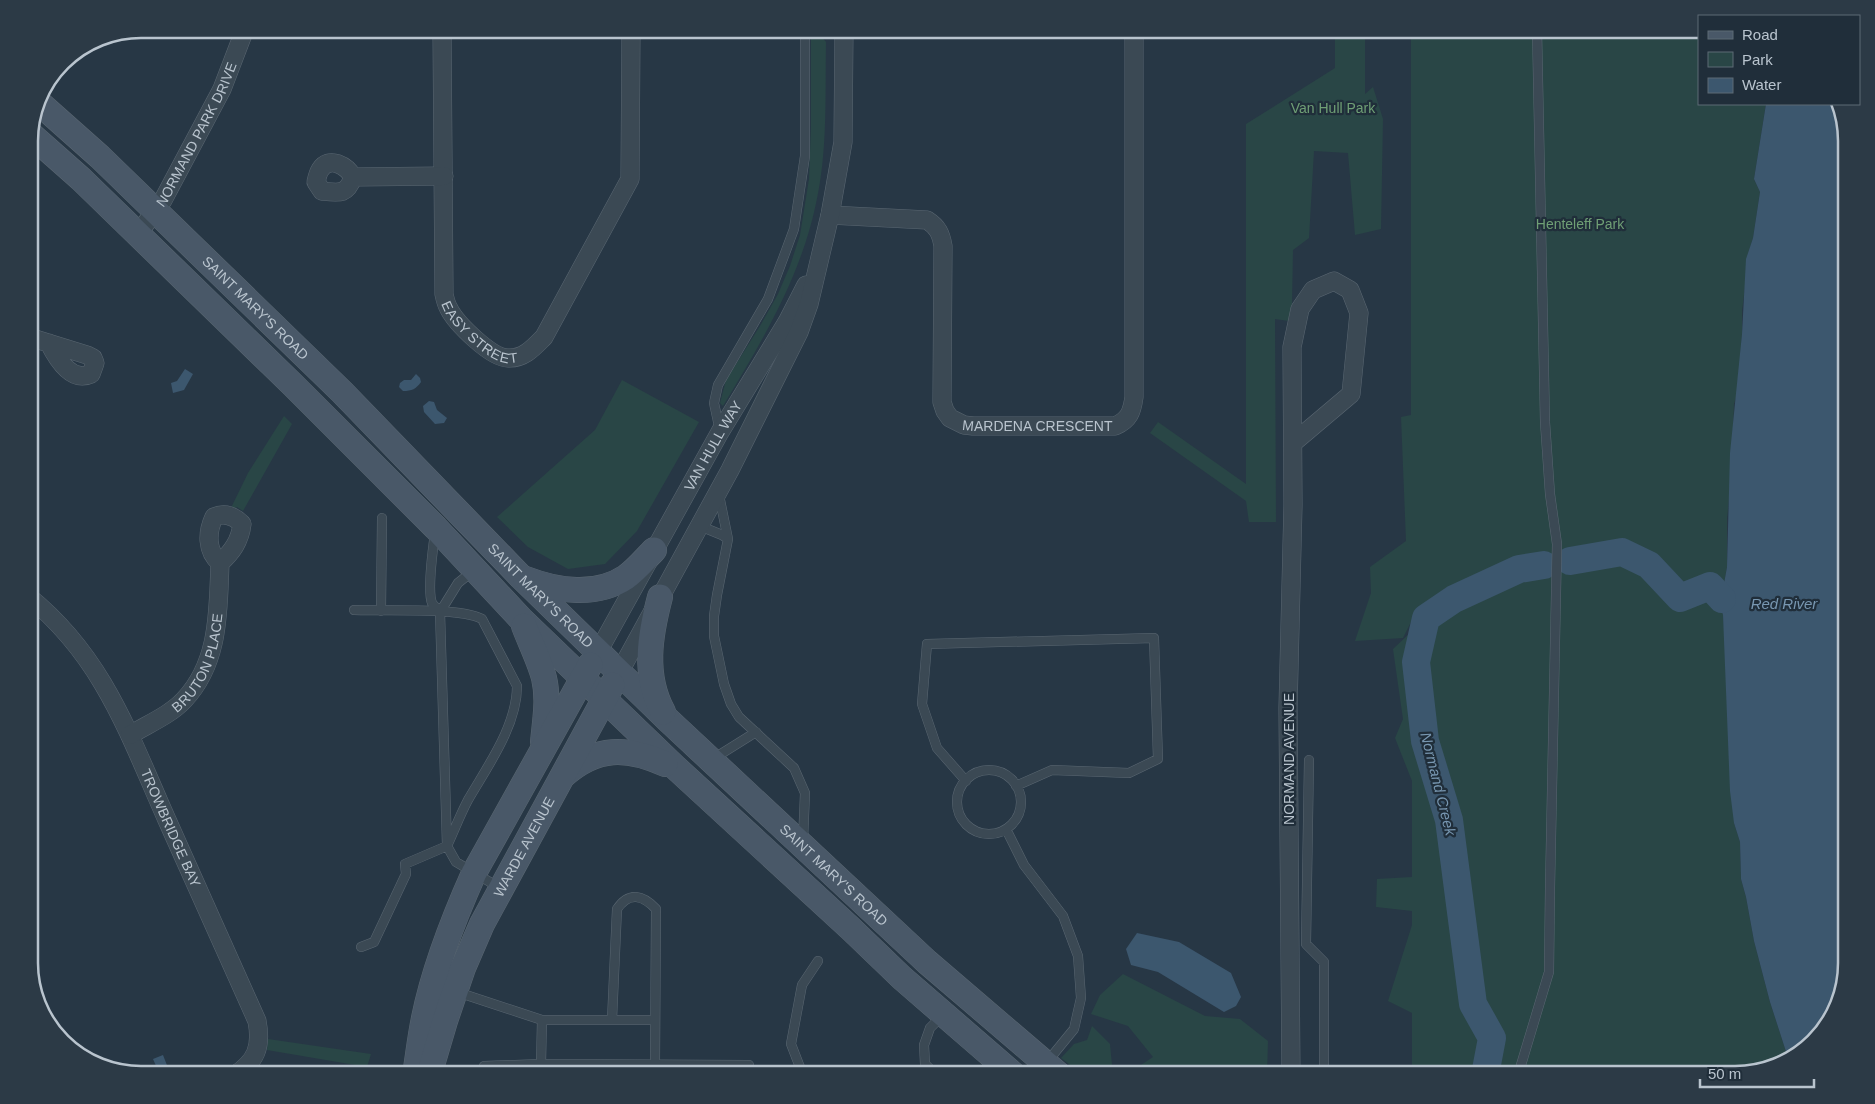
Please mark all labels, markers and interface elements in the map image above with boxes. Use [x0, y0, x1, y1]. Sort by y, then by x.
legend [1698, 15, 1860, 105]
text: Road [1742, 26, 1778, 43]
text: Park [1742, 51, 1773, 68]
street label: NORMAND PARK DRIVE [153, 60, 240, 210]
text: Water [1742, 76, 1781, 93]
park label: Van Hull Park [1291, 100, 1376, 116]
park label: Henteleff Park [1536, 216, 1625, 232]
street label: SAINT MARY'S ROAD [199, 253, 312, 363]
street label: EASY STREET [438, 298, 519, 366]
street label: VAN HULL WAY [681, 397, 745, 494]
street label: MARDENA CRESCENT [961, 417, 1113, 434]
street label: SAINT MARY'S ROAD [485, 540, 597, 651]
water label: Red River [1751, 595, 1818, 612]
street label: BRUTON PLACE [169, 612, 226, 715]
street label: NORMAND AVENUE [1281, 693, 1297, 825]
water label: Normand Creek [1417, 730, 1460, 839]
street label: TROWBRIDGE BAY [138, 766, 204, 890]
street label: WARDE AVENUE [490, 794, 558, 900]
street label: SAINT MARY'S ROAD [777, 821, 891, 929]
scale bar [1700, 1056, 1814, 1088]
text: 50 m [1708, 1065, 1741, 1082]

